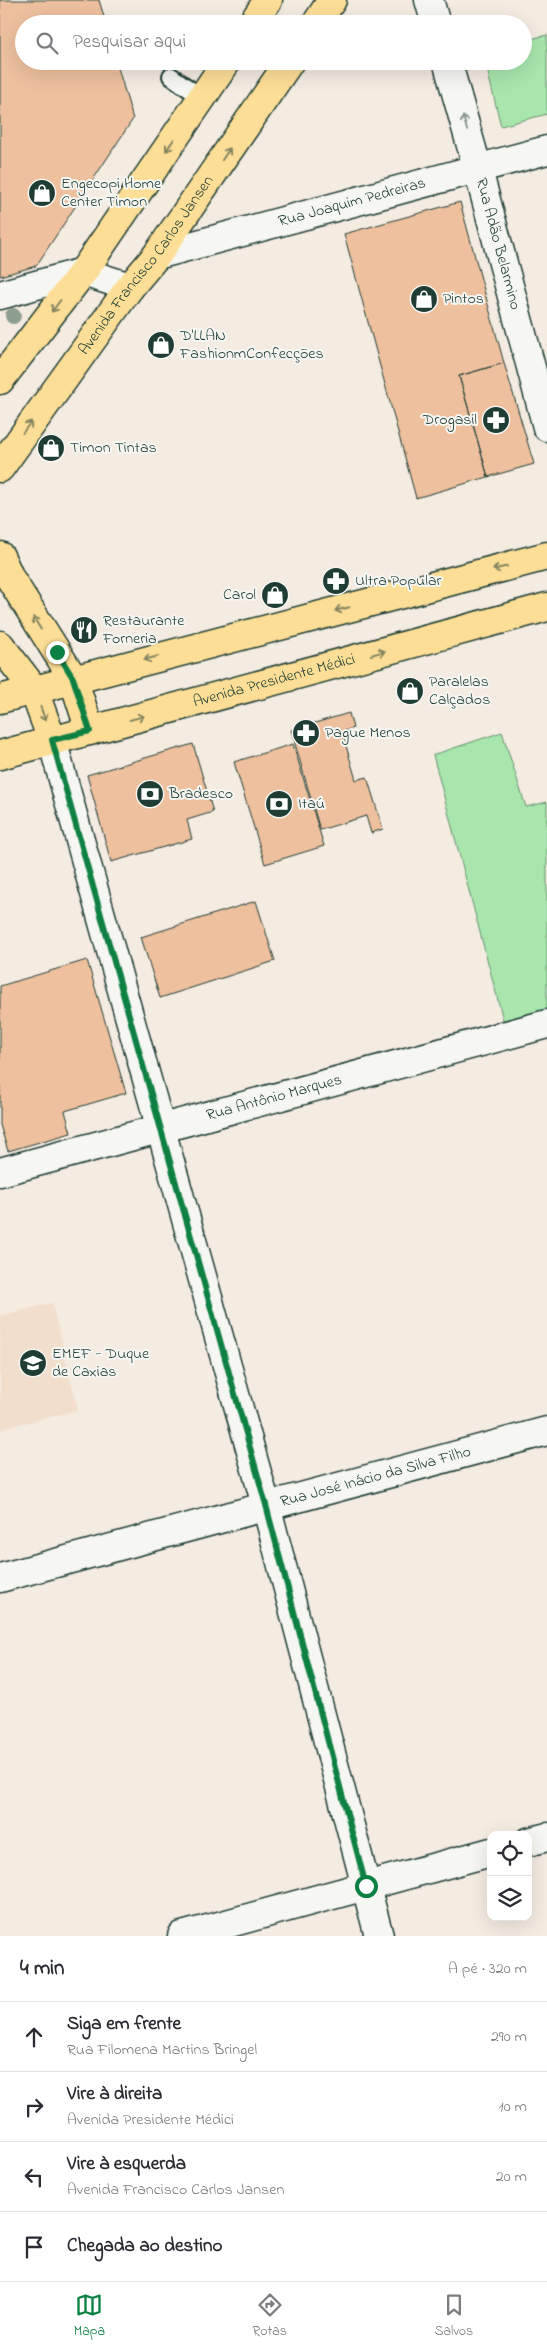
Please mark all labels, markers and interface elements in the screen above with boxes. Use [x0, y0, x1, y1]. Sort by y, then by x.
search box [15, 15, 532, 70]
icon: search [33, 29, 61, 57]
text: Pesquisar aqui [73, 29, 186, 56]
one-way arrow [459, 115, 469, 131]
one-way arrow [165, 138, 175, 152]
one-way arrow [221, 148, 231, 162]
street label: Avenida Francisco Carlos Jansen [73, 171, 220, 360]
street label: Rua Joaquim Pedreiras [276, 171, 428, 234]
place label: Engecopi Home Center Timon [61, 172, 162, 214]
street label: Rua Adão Belarmino [469, 175, 527, 313]
shop icon: Engecopi Home Center Timon [27, 178, 57, 208]
shop icon: Pintos [409, 284, 439, 314]
place label: Pintos [443, 287, 484, 311]
one-way arrow [51, 299, 62, 312]
place label: D'LLAN FashionmConfecções [179, 324, 324, 366]
shop icon: D'LLAN FashionmConfecções [146, 330, 176, 360]
pharmacy icon: Drogasil [481, 405, 511, 435]
place label: Drogasil [421, 408, 477, 432]
one-way arrow [22, 421, 33, 434]
shop icon: Timon Tintas [36, 433, 66, 463]
place label: Timon Tintas [70, 436, 157, 460]
one-way arrow [492, 564, 508, 573]
pharmacy icon: Ultra Popular [321, 566, 351, 596]
place label: Ultra Popular [355, 569, 442, 593]
shop icon: Carol [260, 580, 290, 610]
place label: Carol [223, 583, 256, 607]
one-way arrow [335, 604, 351, 614]
place label: Restaurante Forneria [102, 609, 185, 651]
restaurant icon: Restaurante Forneria [69, 615, 99, 645]
one-way arrow [31, 616, 41, 630]
route end [46, 641, 69, 664]
street label: Avenida Presidente Médici [190, 647, 358, 714]
one-way arrow [369, 647, 385, 657]
one-way arrow [144, 654, 160, 663]
place label: Paralelas Calçados [429, 670, 490, 712]
shop icon: Paralelas Calçados [395, 676, 425, 706]
one-way arrow [39, 706, 48, 722]
one-way arrow [128, 713, 144, 723]
pharmacy icon: Pague Menos [291, 718, 321, 748]
place label: Pague Menos [325, 721, 411, 745]
bank icon: Bradesco [135, 779, 165, 809]
place label: Bradesco [168, 782, 233, 806]
bank icon: Itaú [264, 789, 294, 819]
place label: Itaú [298, 792, 325, 816]
street label: Rua Antônio Marques [204, 1068, 345, 1128]
place label: EMEF - Duque de Caxias [52, 1342, 150, 1384]
school or university icon: EMEF - Duque de Caxias [18, 1348, 48, 1378]
street label: Rua José Inácio da Silva Filho [278, 1440, 474, 1514]
map controls [487, 1831, 532, 1921]
button: locate [487, 1831, 532, 1876]
route start [355, 1875, 378, 1898]
button: layers [487, 1876, 532, 1921]
text: 4 min [20, 1954, 64, 1984]
text: A pé · 320 m [448, 1957, 527, 1981]
text: Siga em frente [67, 2011, 181, 2038]
icon: ahead [20, 2023, 48, 2051]
text: 290 m [491, 2025, 527, 2049]
text: Rua Filomena Martins Bringel [67, 2038, 257, 2062]
text: Vire à direita [67, 2081, 162, 2108]
icon: right [20, 2093, 48, 2121]
text: 10 m [499, 2095, 527, 2119]
text: Avenida Presidente Médici [67, 2108, 234, 2132]
text: Vire à esquerda [67, 2151, 186, 2178]
icon: left [20, 2163, 48, 2191]
text: 20 m [496, 2165, 527, 2189]
text: Avenida Francisco Carlos Jansen [67, 2178, 284, 2202]
icon: arrive [20, 2233, 48, 2261]
text: Chegada ao destino [67, 2233, 222, 2260]
tab: Mapa [74, 2291, 105, 2342]
tab: Rotas [253, 2291, 287, 2342]
tab: Salvos [434, 2291, 473, 2342]

